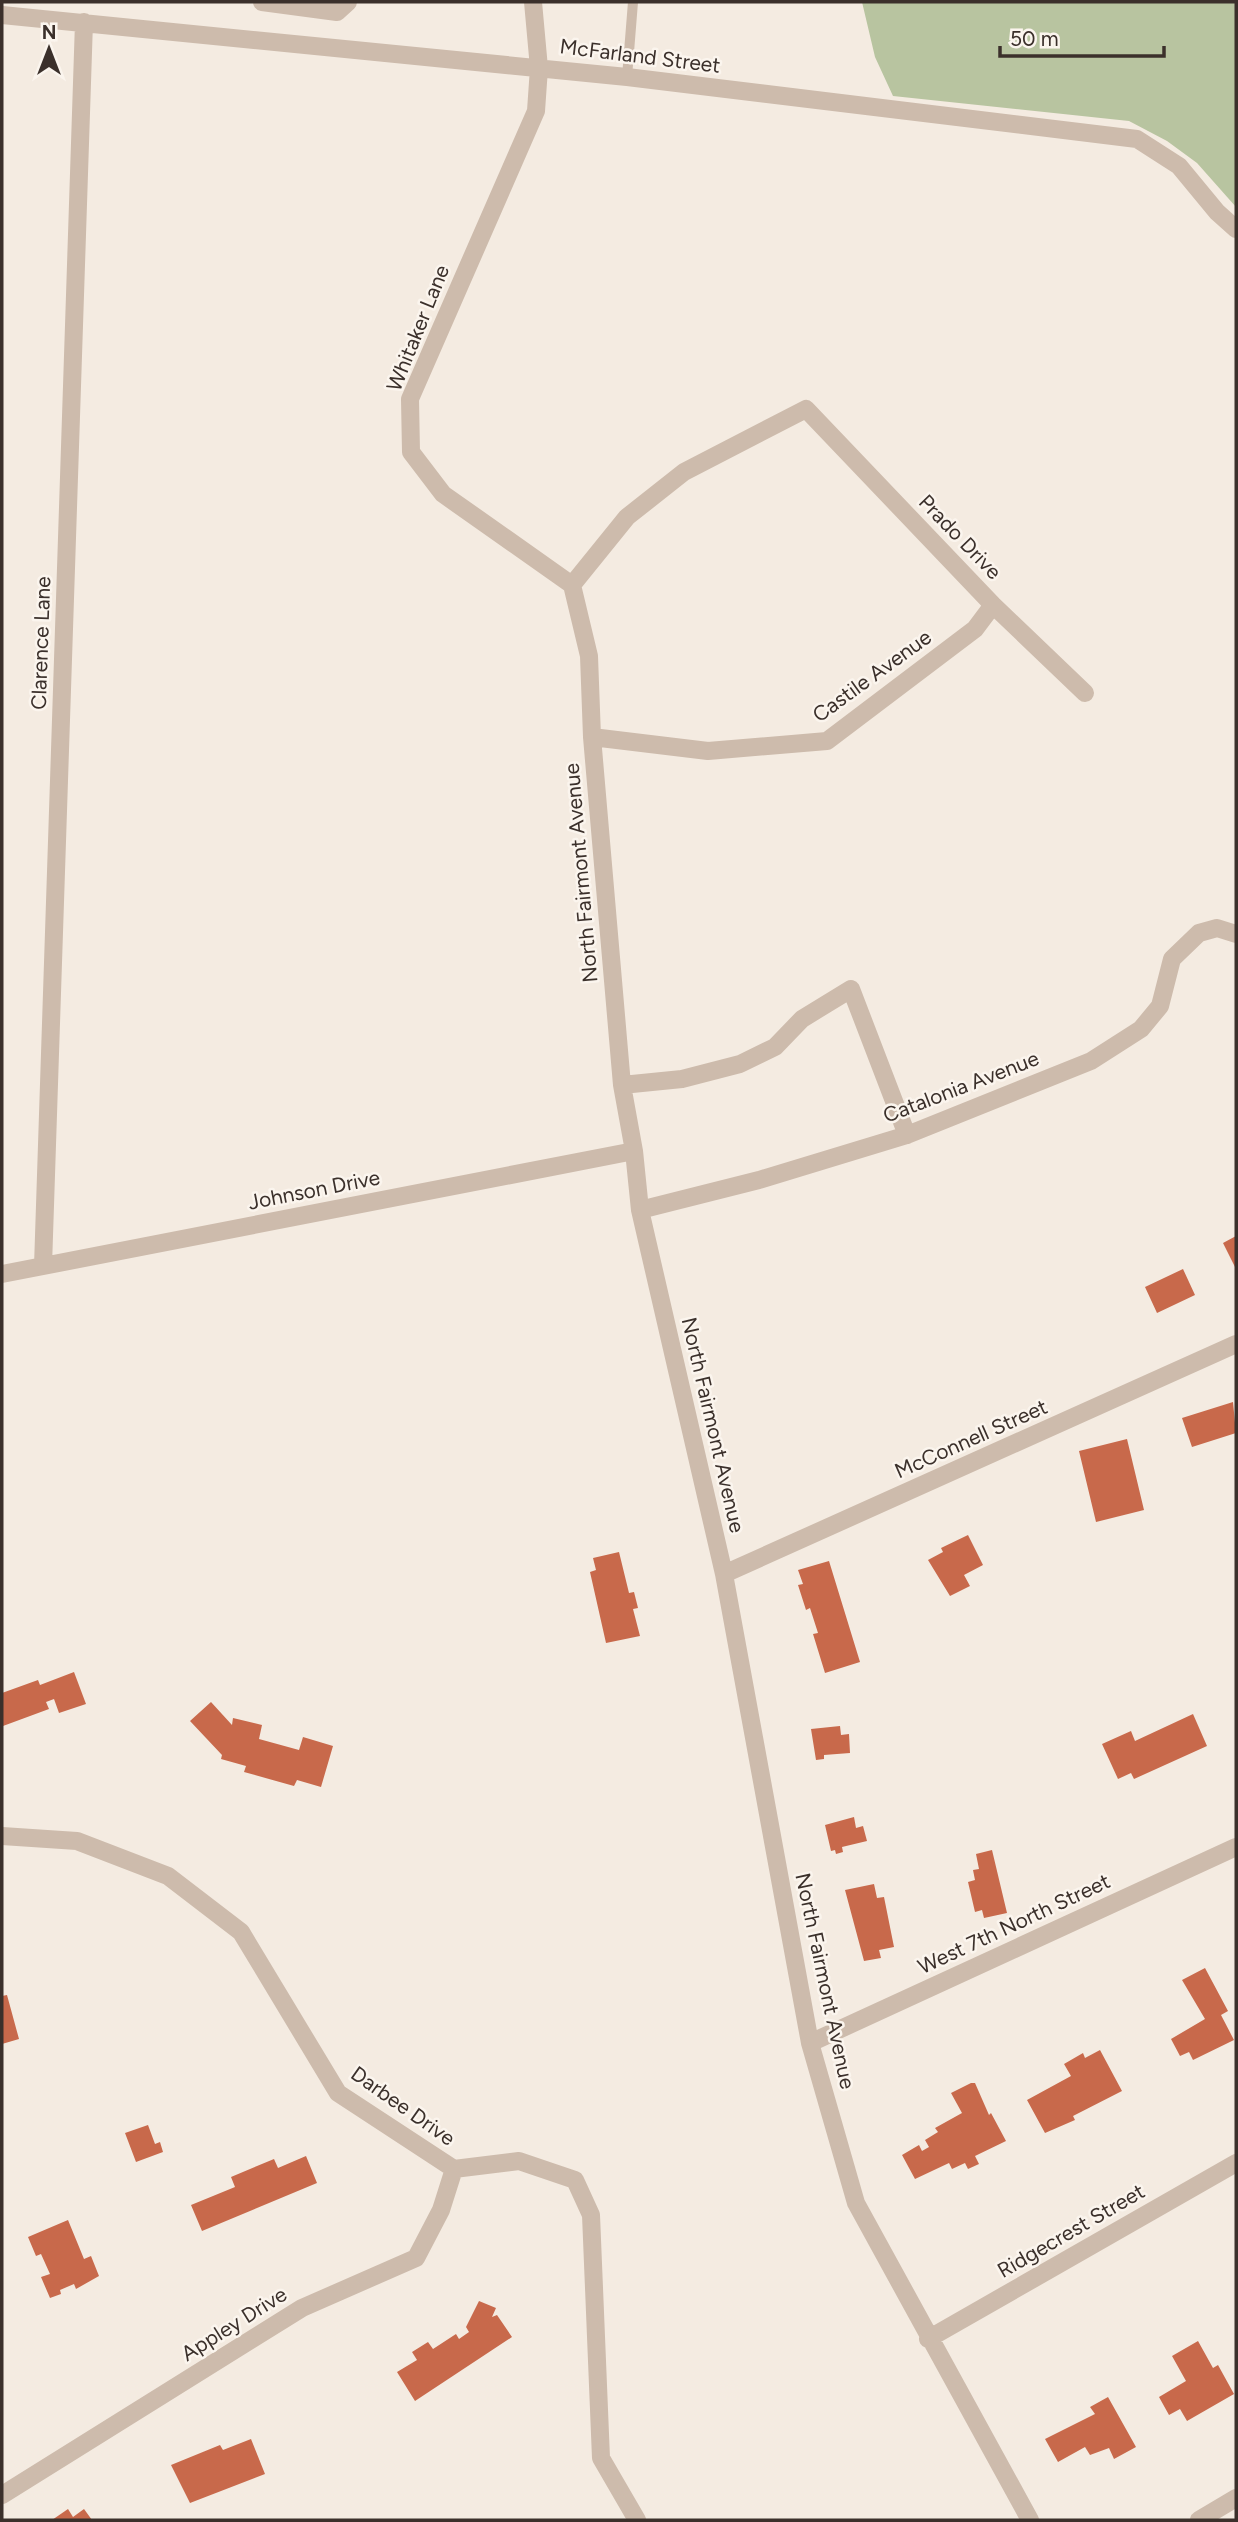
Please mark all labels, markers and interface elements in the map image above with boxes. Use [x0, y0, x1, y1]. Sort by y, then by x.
north arrow [14, 14, 84, 84]
scale bar [1000, 14, 1164, 58]
text: N [42, 21, 56, 44]
text: 50 m [1010, 26, 1059, 51]
street label: McFarland Street [558, 33, 722, 78]
street label: Whitaker Lane [381, 261, 454, 395]
street label: Prado Drive [914, 489, 1007, 584]
street label: Clarence Lane [26, 576, 55, 710]
street label: Castile Avenue [807, 624, 936, 727]
street label: North Fairmont Avenue [558, 762, 603, 984]
street label: Catalonia Avenue [879, 1045, 1042, 1128]
street label: Johnson Drive [246, 1164, 382, 1215]
street label: North Fairmont Avenue [677, 1315, 750, 1535]
street label: McConnell Street [891, 1394, 1051, 1483]
street label: West 7th North Street [914, 1868, 1114, 1979]
street label: North Fairmont Avenue [790, 1871, 861, 2091]
street label: Darbee Drive [346, 2061, 460, 2151]
street label: Ridgecrest Street [993, 2178, 1149, 2283]
street label: Appley Drive [176, 2281, 291, 2366]

